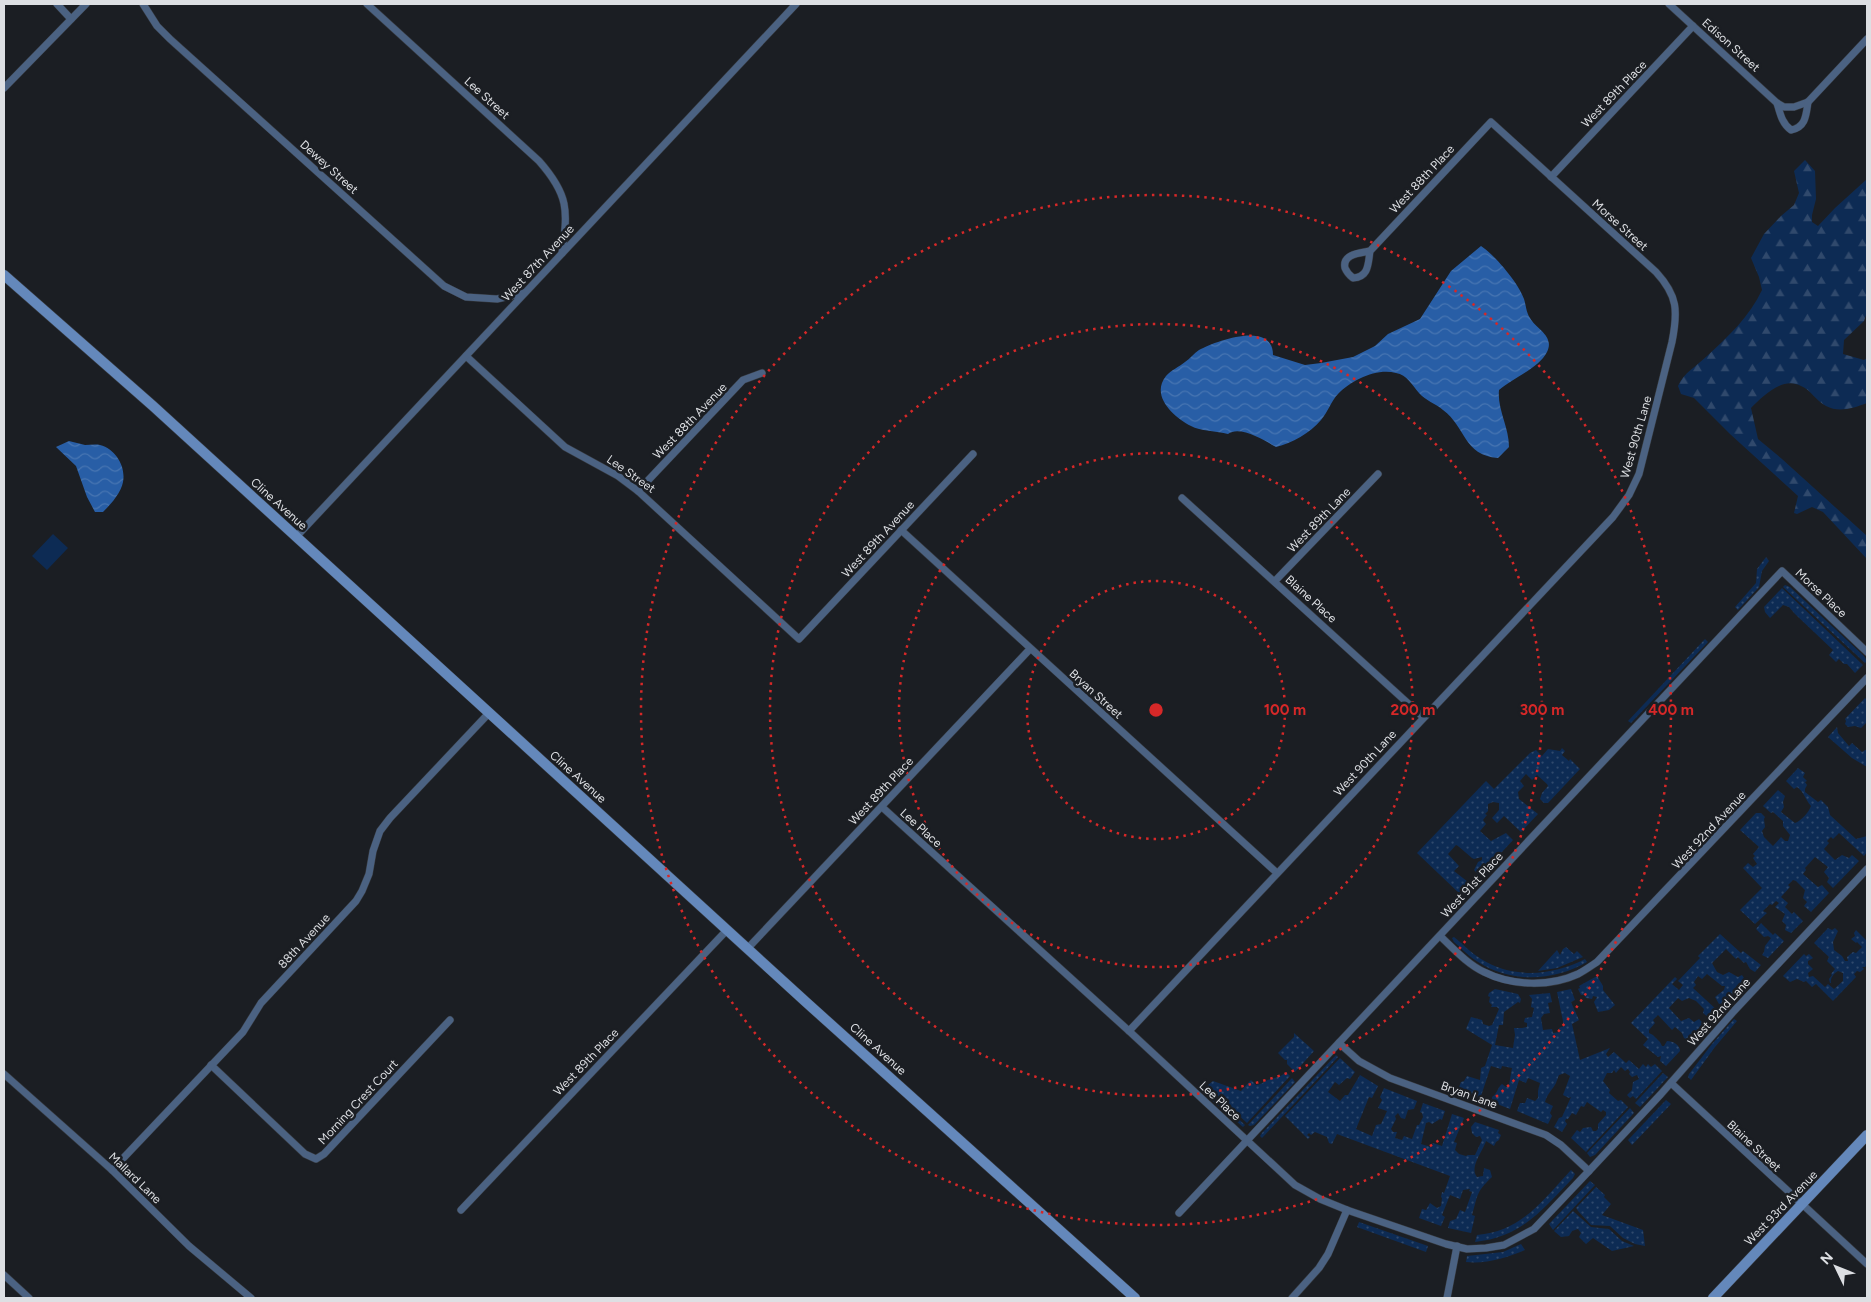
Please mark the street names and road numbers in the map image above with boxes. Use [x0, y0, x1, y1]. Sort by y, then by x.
street label: Edison Street [1699, 15, 1763, 75]
street label: West 89th Place [1578, 57, 1650, 130]
street label: Lee Street [462, 74, 513, 122]
street label: Dewey Street [297, 137, 361, 197]
street label: West 88th Place [1387, 142, 1458, 216]
street label: Morse Street [1589, 196, 1651, 254]
street label: West 87th Avenue [499, 222, 577, 304]
street label: West 88th Avenue [650, 380, 730, 462]
street label: West 90th Lane [1618, 394, 1655, 480]
street label: Lee Street [604, 452, 658, 496]
street label: Cline Avenue [248, 475, 310, 533]
street label: West 89th Lane [1285, 484, 1354, 555]
street label: West 89th Avenue [839, 497, 917, 580]
street label: Morse Place [1792, 566, 1850, 621]
street label: Blaine Place [1283, 572, 1340, 626]
street label: Bryan Street [1066, 666, 1126, 722]
street label: West 90th Lane [1331, 727, 1399, 799]
street label: Cline Avenue [547, 748, 609, 806]
street label: West 89th Place [846, 754, 916, 828]
street label: West 92nd Avenue [1669, 788, 1749, 872]
street label: Lee Place [897, 806, 945, 851]
street label: West 91st Place [1438, 849, 1506, 921]
street label: 88th Avenue [275, 910, 333, 971]
street label: West 92nd Lane [1685, 975, 1753, 1049]
street label: Cline Avenue [847, 1020, 909, 1078]
street label: West 89th Place [550, 1025, 622, 1098]
street label: Morning Crest Court [315, 1056, 401, 1147]
street label: Lee Place [1197, 1078, 1244, 1124]
street label: Bryan Lane [1439, 1078, 1500, 1112]
street label: Blaine Street [1724, 1117, 1784, 1175]
street label: Mallard Lane [106, 1150, 164, 1207]
street label: West 93rd Avenue [1742, 1167, 1821, 1248]

